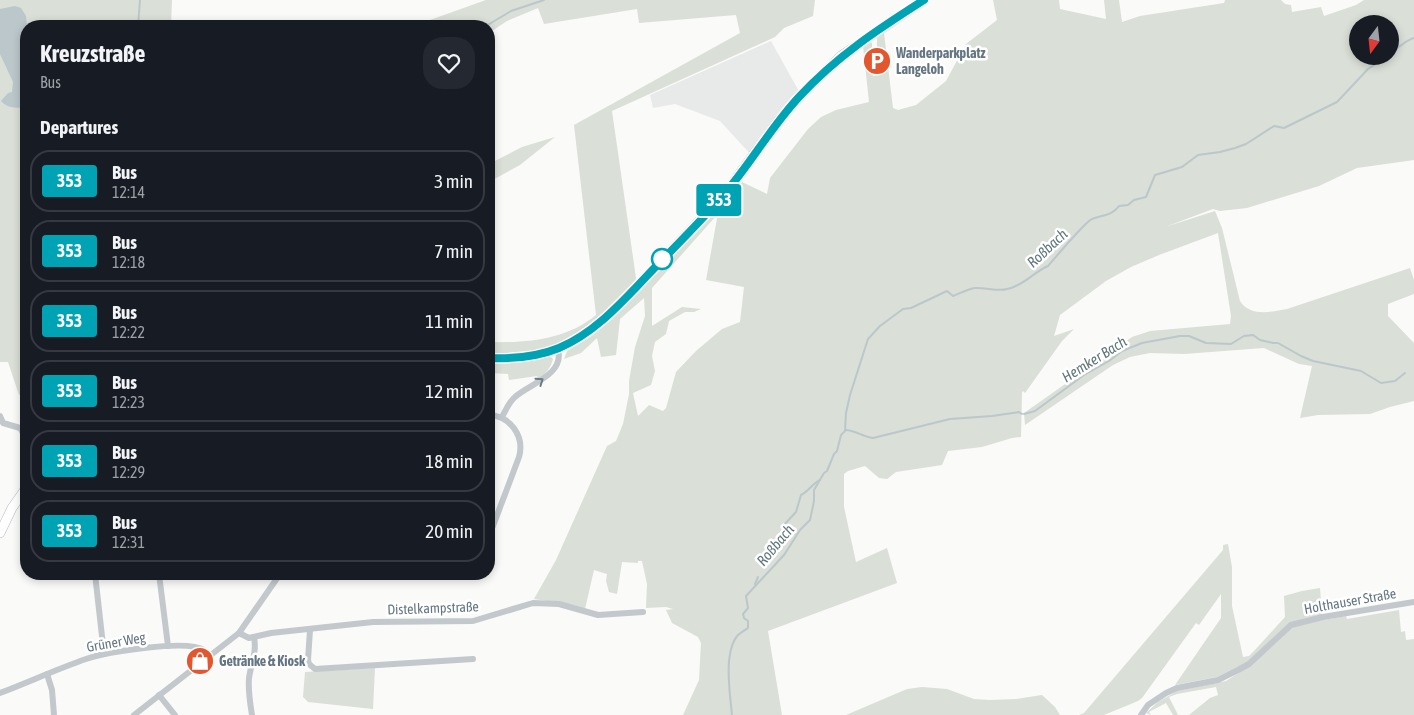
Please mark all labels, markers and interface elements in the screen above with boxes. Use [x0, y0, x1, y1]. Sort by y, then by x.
north arrow [1349, 15, 1399, 65]
map controls [1349, 15, 1399, 65]
button: heart [423, 37, 475, 89]
text: Kreuzstraße [40, 40, 145, 67]
place label: Wanderparkplatz Langeloh [895, 45, 986, 77]
parking icon: Wanderparkplatz Langeloh [862, 46, 892, 76]
text: Bus [40, 73, 61, 91]
text: Departures [40, 116, 118, 138]
text: Bus [112, 161, 137, 183]
text: 353 [57, 170, 82, 191]
text: 3 min [434, 170, 473, 192]
text: 12:14 [112, 183, 145, 201]
line badge: 353 [690, 184, 748, 216]
text: 353 [706, 189, 732, 210]
water label: Roßbach [1023, 225, 1071, 271]
text: Bus [112, 231, 137, 253]
text: 353 [57, 240, 82, 261]
text: 7 min [434, 240, 473, 262]
unlabelled marker [651, 248, 673, 270]
text: 12:18 [112, 253, 145, 271]
text: Bus [112, 301, 137, 323]
text: 353 [57, 310, 82, 331]
text: 11 min [425, 310, 473, 332]
text: 12:22 [112, 323, 145, 341]
water label: Hemker Bach [1059, 332, 1129, 386]
text: Bus [112, 371, 137, 393]
one-way arrow [534, 378, 544, 387]
text: 353 [57, 380, 82, 401]
text: 12 min [425, 380, 473, 402]
text: 12:23 [112, 393, 145, 411]
text: Bus [112, 441, 137, 463]
text: 353 [57, 450, 82, 471]
text: 18 min [425, 450, 473, 472]
text: 12:29 [112, 463, 145, 481]
text: Bus [112, 511, 137, 533]
text: 353 [57, 520, 82, 541]
text: 20 min [425, 520, 473, 542]
water label: Roßbach [753, 521, 797, 569]
text: 12:31 [112, 533, 145, 551]
street label: Holthauser Straße [1303, 585, 1397, 617]
street label: Distelkampstraße [387, 598, 479, 618]
street label: Grüner Weg [85, 629, 147, 655]
shop icon: Getränke & Kiosk [185, 646, 215, 676]
place label: Getränke & Kiosk [219, 653, 306, 669]

